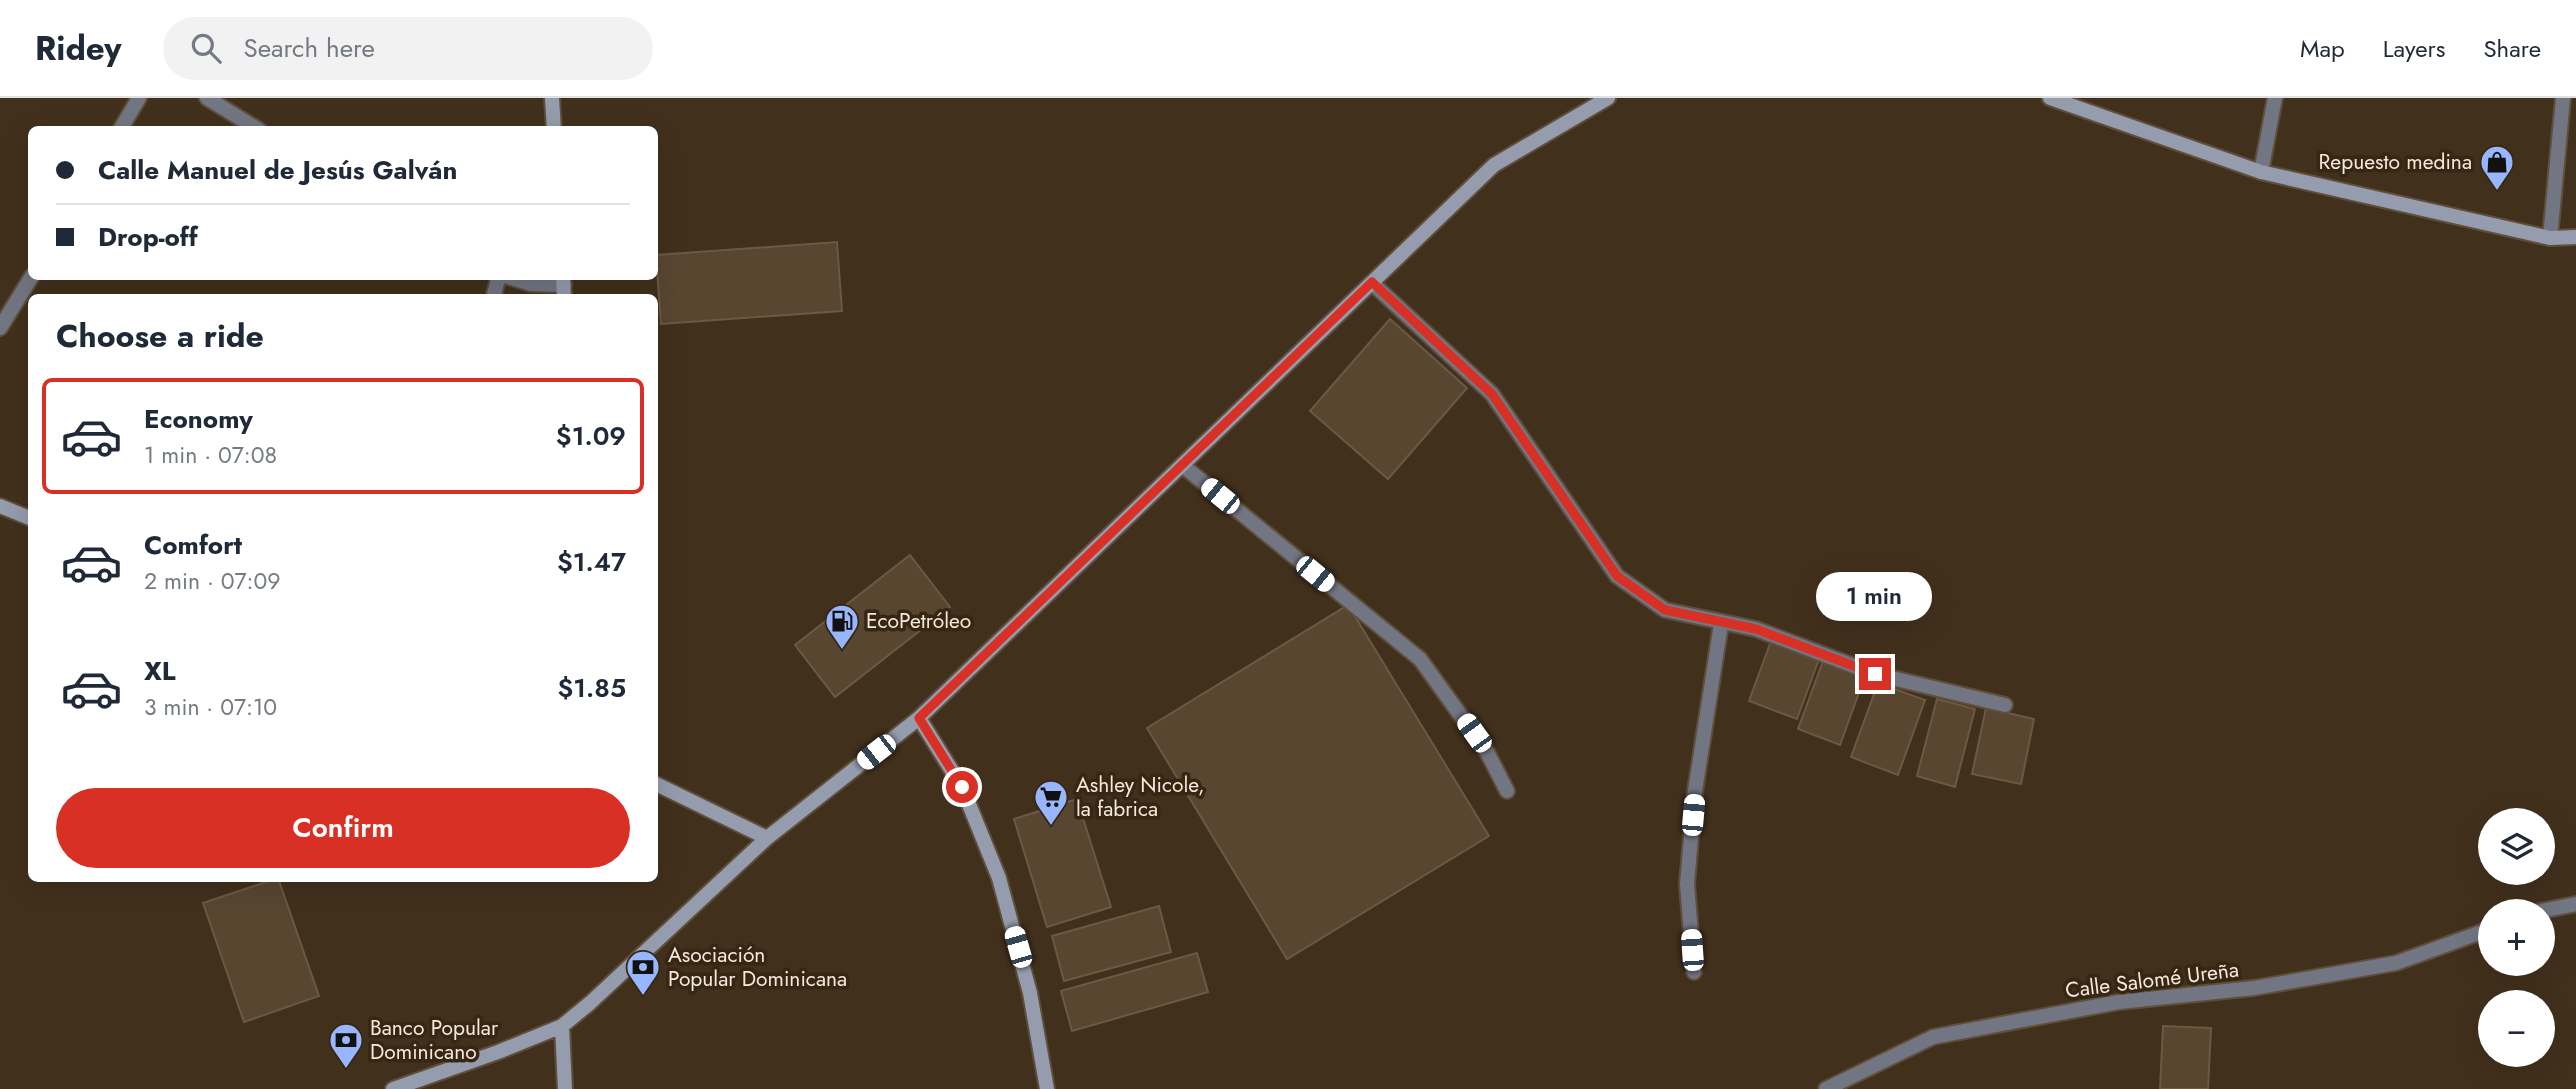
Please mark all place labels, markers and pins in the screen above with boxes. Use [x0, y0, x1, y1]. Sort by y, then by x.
shop icon: Repuesto medina [2478, 143, 2516, 192]
place label: Repuesto medina [2319, 147, 2472, 177]
fuel station icon: EcoPetróleo [823, 602, 861, 651]
place label: EcoPetróleo [866, 606, 971, 636]
place label: Ashley Nicole, la fabrica [1076, 770, 1205, 824]
supermarket icon: Ashley Nicole, la fabrica [1032, 778, 1070, 827]
place label: Asociación Popular Dominicana [668, 940, 847, 994]
bank icon: Asociación Popular Dominicana [624, 948, 662, 997]
place label: Banco Popular Dominicano [370, 1013, 499, 1067]
bank icon: Banco Popular Dominicano [327, 1021, 365, 1070]

